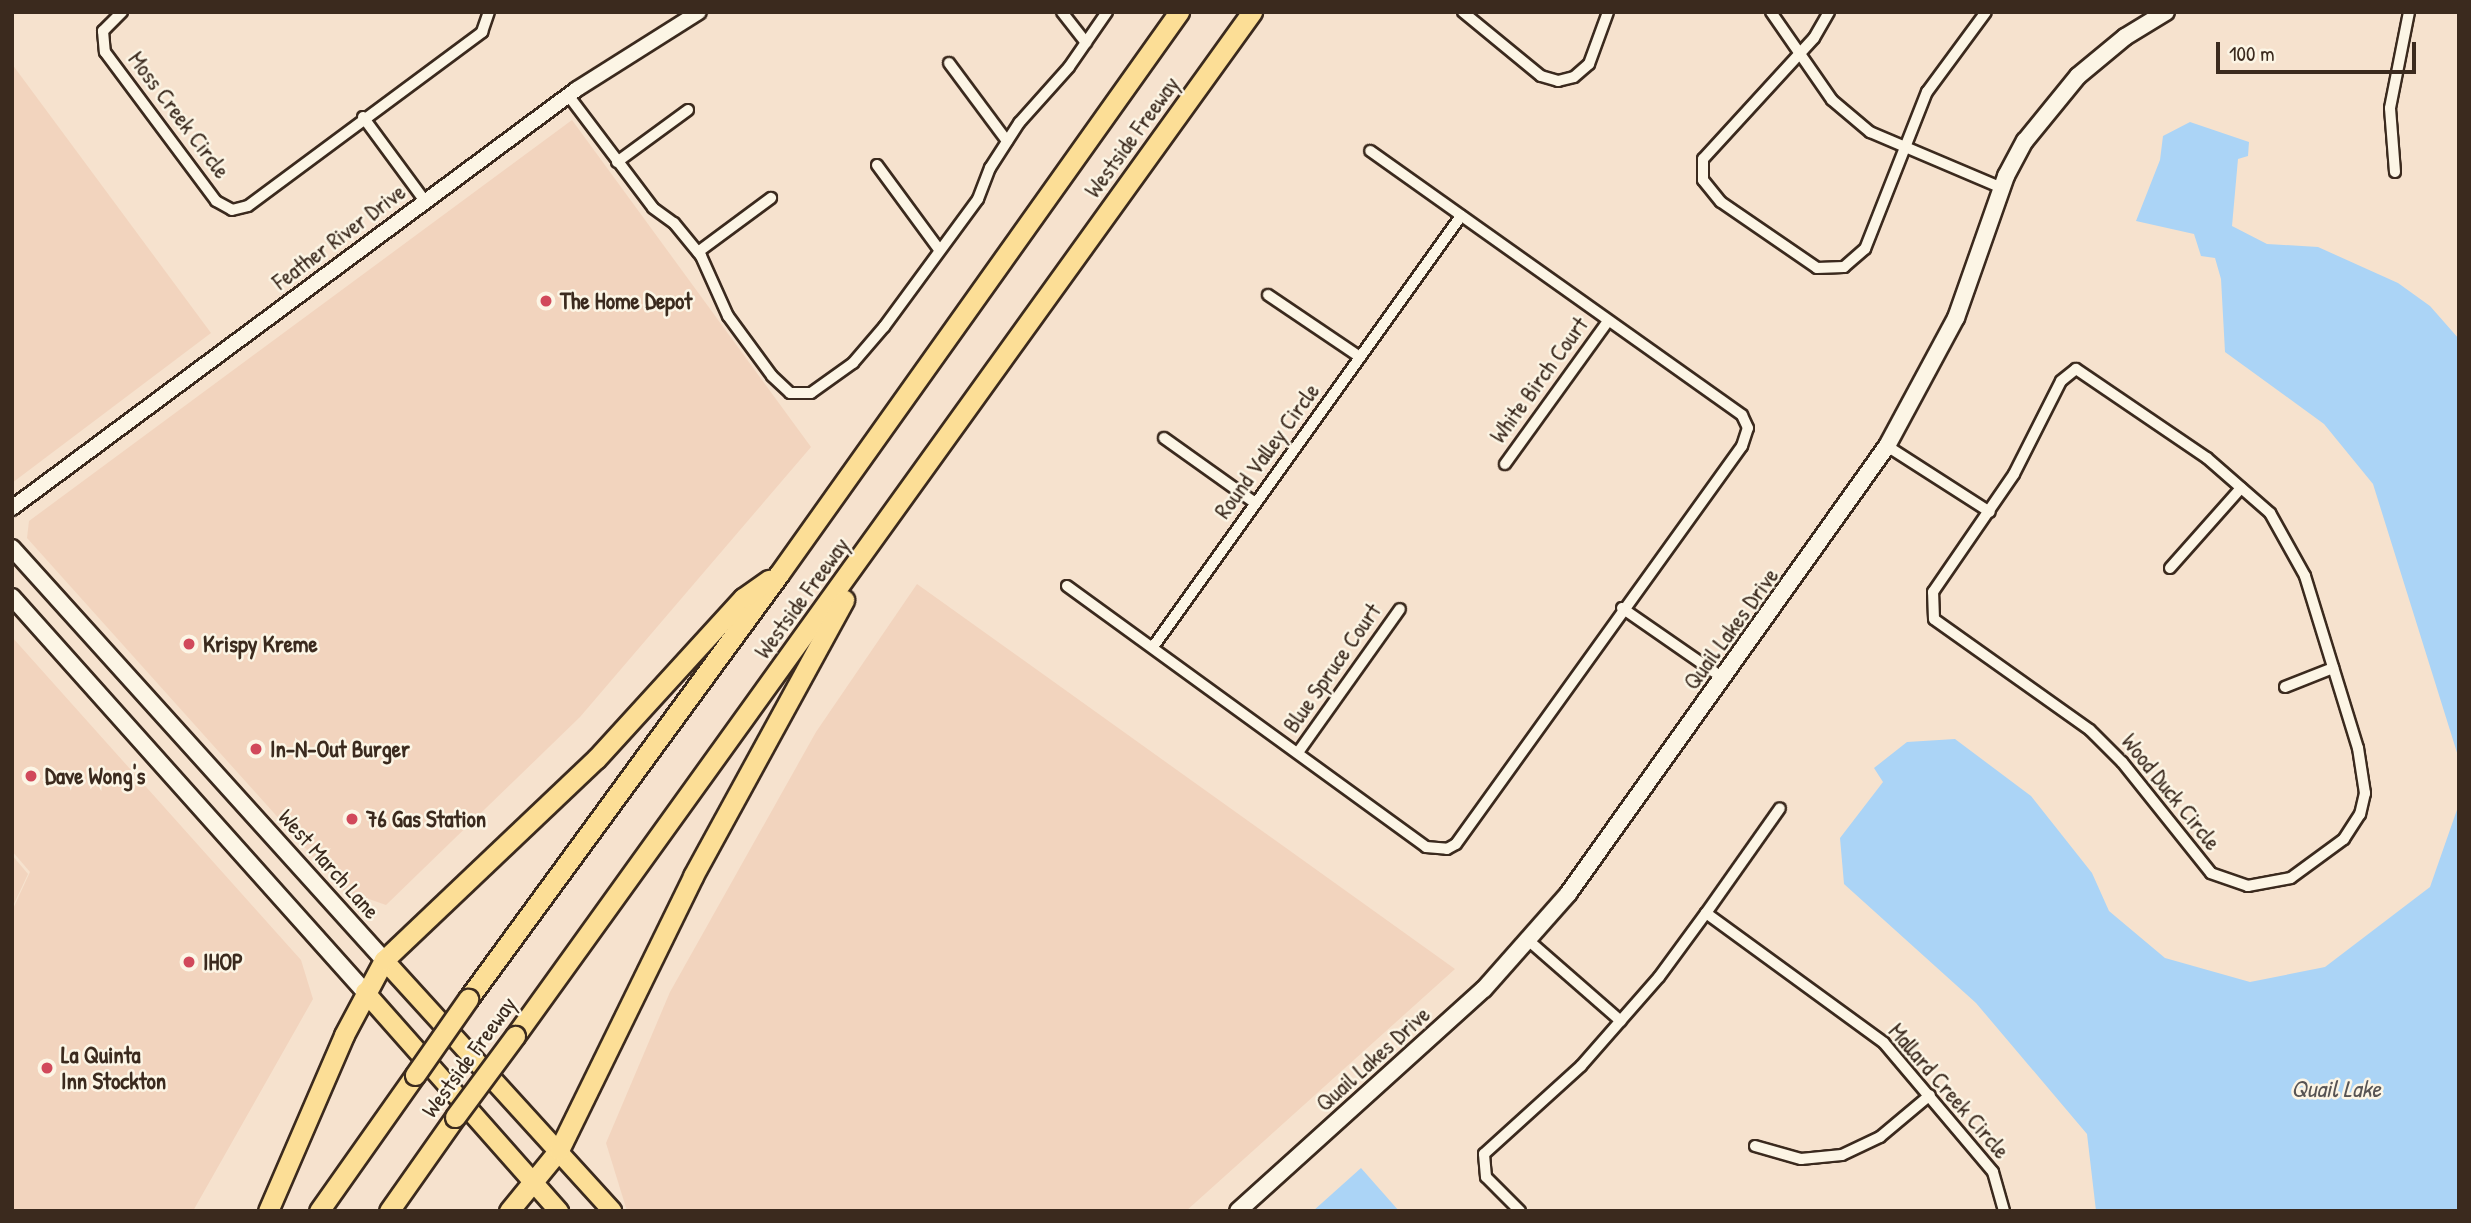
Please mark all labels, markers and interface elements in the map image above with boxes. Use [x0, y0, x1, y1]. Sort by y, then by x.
scale bar [2219, 28, 2418, 72]
text: 100 m [2229, 39, 2275, 68]
street label: Moss Creek Circle [122, 46, 236, 184]
street label: Westside Freeway [1079, 71, 1185, 203]
street label: Feather River Drive [267, 178, 411, 296]
place label: The Home Depot [560, 287, 692, 315]
marker: The Home Depot [538, 293, 554, 309]
street label: White Birch Court [1484, 312, 1594, 448]
street label: Round Valley Circle [1209, 378, 1325, 524]
street label: Westside Freeway [749, 532, 855, 664]
street label: Quail Lakes Drive [1678, 563, 1784, 695]
street label: Blue Spruce Court [1277, 598, 1387, 738]
place label: Krispy Kreme [203, 630, 318, 658]
marker: Krispy Kreme [181, 636, 197, 652]
street label: Wood Duck Circle [2116, 728, 2226, 856]
place label: In-N-Out Burger [270, 735, 410, 763]
marker: In-N-Out Burger [248, 741, 264, 757]
place label: Dave Wong's [45, 762, 145, 790]
marker: Dave Wong's [23, 768, 39, 784]
street label: West March Lane [273, 804, 385, 924]
place label: 76 Gas Station [366, 805, 486, 833]
marker: 76 Gas Station [344, 811, 360, 827]
place label: IHOP [203, 948, 243, 976]
marker: IHOP [181, 954, 197, 970]
street label: Westside Freeway [416, 991, 522, 1123]
street label: Quail Lakes Drive [1310, 1001, 1436, 1117]
street label: Mallard Creek Circle [1883, 1018, 2015, 1164]
place label: La Quinta Inn Stockton [61, 1041, 166, 1095]
marker: La Quinta Inn Stockton [39, 1060, 55, 1076]
water label: Quail Lake [2291, 1075, 2381, 1103]

